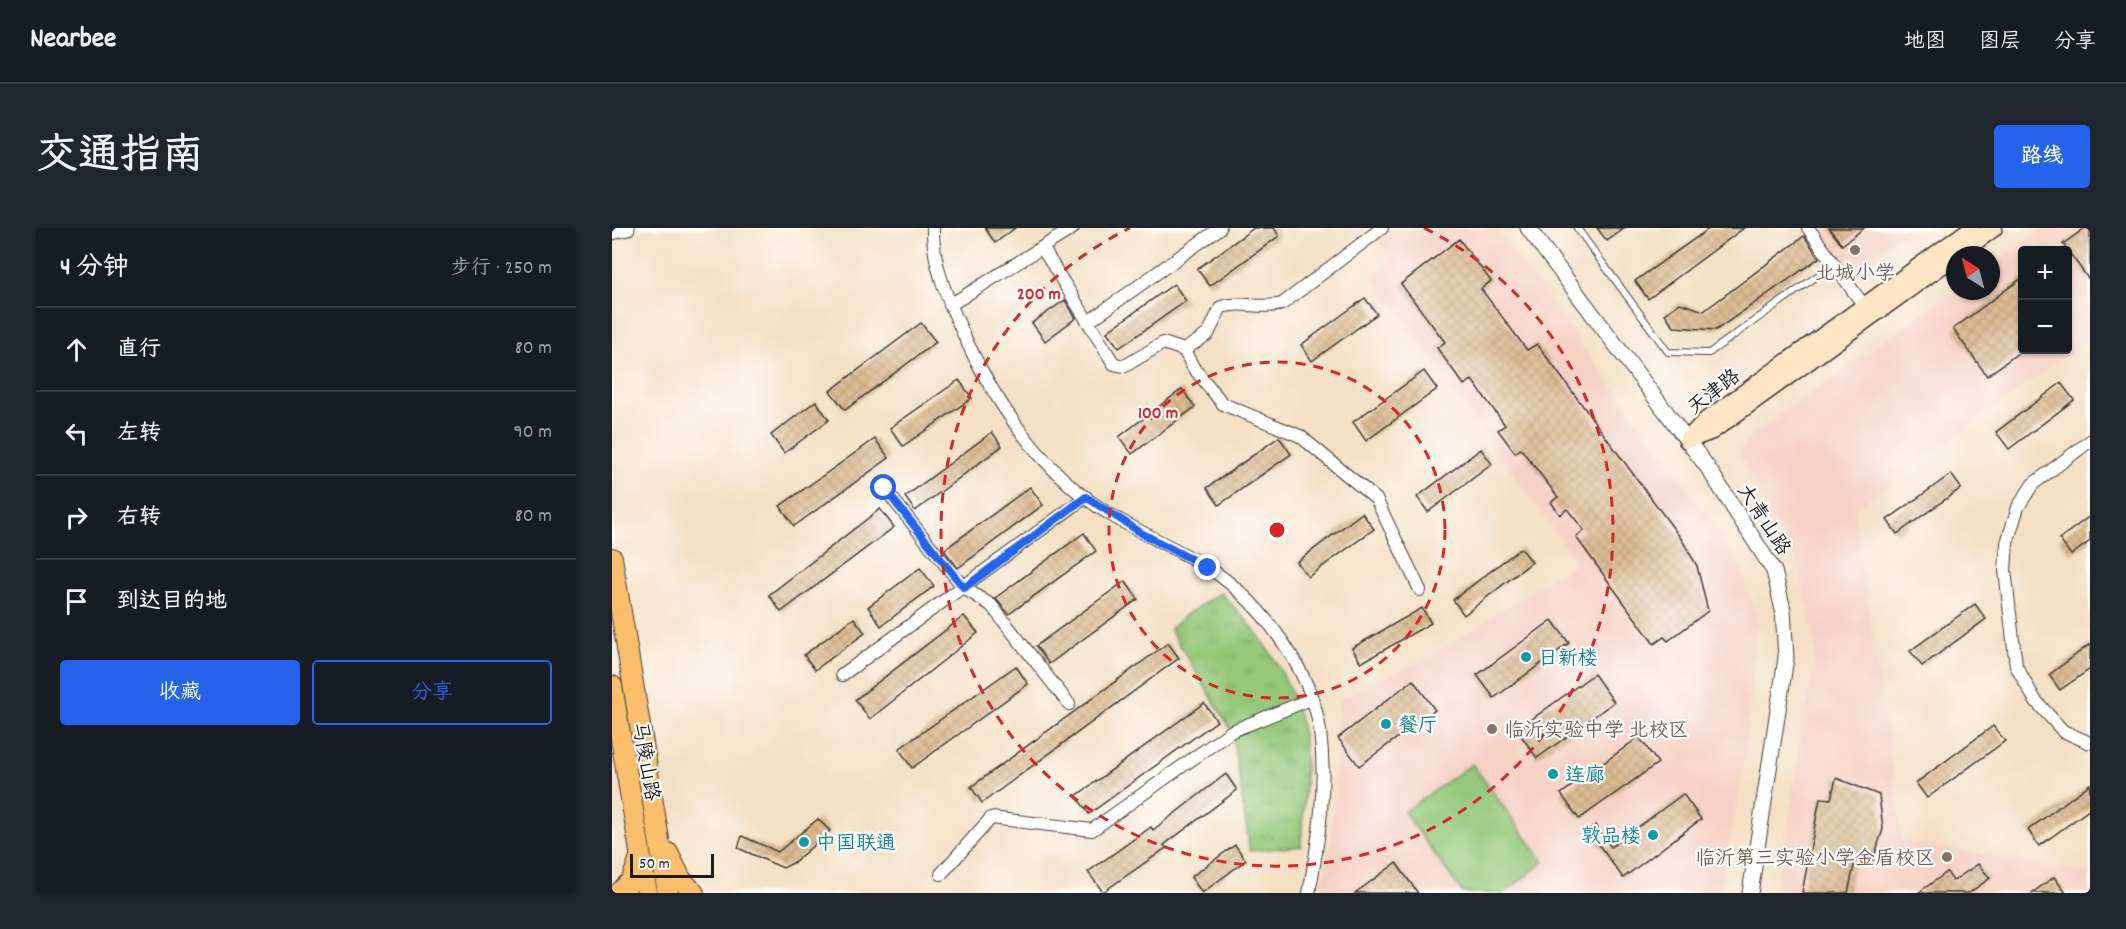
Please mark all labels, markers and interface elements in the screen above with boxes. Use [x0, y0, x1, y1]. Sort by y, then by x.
text: Nearbee [30, 21, 116, 61]
text: 地图 [1904, 28, 1946, 58]
text: 图层 [1979, 28, 2021, 58]
text: 分享 [2054, 28, 2096, 58]
button: 路线 [1994, 125, 2090, 188]
text: 交通指南 [36, 129, 204, 189]
marker: 北城小学 [1848, 243, 1862, 257]
north arrow [1946, 246, 2000, 300]
map controls [2018, 246, 2072, 354]
button: + [2018, 246, 2072, 300]
text: 4 分钟 [60, 250, 129, 287]
text: 步行 · 250 m [451, 255, 552, 283]
place label: 北城小学 [1815, 261, 1895, 289]
text: 200 m [1017, 283, 1061, 308]
button: − [2018, 300, 2072, 354]
icon: ahead [60, 333, 93, 366]
text: 直行 [117, 335, 161, 366]
text: 80 m [515, 335, 552, 363]
street label: 天津路 [1683, 363, 1748, 423]
text: 100 m [1138, 402, 1178, 427]
icon: left [60, 417, 93, 450]
text: 左转 [117, 419, 161, 450]
text: 90 m [514, 419, 552, 447]
route start [870, 474, 896, 500]
street label: 大青山路 [1729, 479, 1797, 563]
icon: right [60, 501, 93, 534]
text: 右转 [117, 503, 161, 534]
text: 80 m [515, 503, 552, 531]
centre of rings [1267, 520, 1287, 540]
route end [1194, 554, 1220, 580]
icon: arrive [60, 585, 93, 618]
text: 到达目的地 [117, 587, 227, 618]
place label: 日新楼 [1538, 646, 1598, 674]
marker: 日新楼 [1519, 650, 1533, 664]
button: 收藏 [60, 660, 300, 725]
button: 分享 [312, 660, 552, 725]
place label: 餐厅 [1398, 713, 1438, 741]
marker: 餐厅 [1379, 717, 1393, 731]
place label: 临沂实验中学 北校区 [1504, 718, 1689, 746]
street label: 马陵山路 [623, 720, 665, 804]
marker: 临沂实验中学 北校区 [1485, 722, 1499, 736]
place label: 连廊 [1565, 763, 1605, 791]
marker: 连廊 [1546, 767, 1560, 781]
place label: 敦品楼 [1581, 824, 1641, 852]
marker: 敦品楼 [1646, 828, 1660, 842]
place label: 中国联通 [816, 831, 896, 859]
marker: 中国联通 [797, 835, 811, 849]
place label: 临沂第三实验小学金盾校区 [1695, 846, 1935, 874]
marker: 临沂第三实验小学金盾校区 [1940, 850, 1954, 864]
scale bar [630, 851, 714, 878]
text: 50 m [639, 853, 670, 876]

